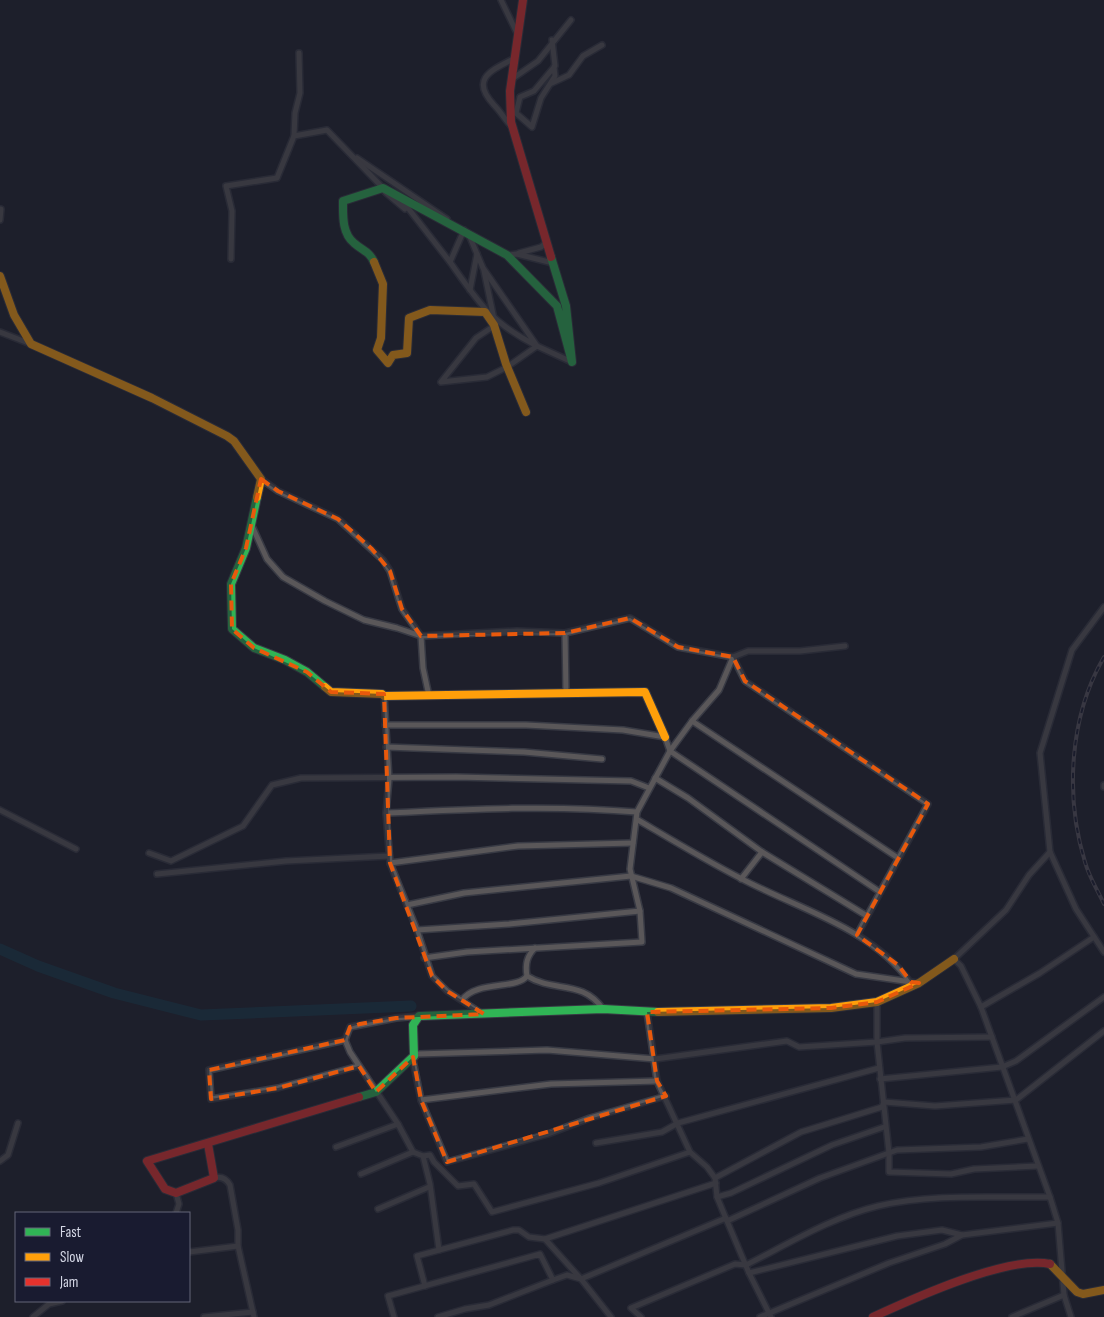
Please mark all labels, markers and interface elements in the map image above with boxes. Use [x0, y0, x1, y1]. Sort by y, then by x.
legend [15, 1212, 190, 1302]
text: Fast [60, 1223, 82, 1242]
text: Slow [60, 1248, 84, 1267]
text: Jam [59, 1273, 78, 1292]

